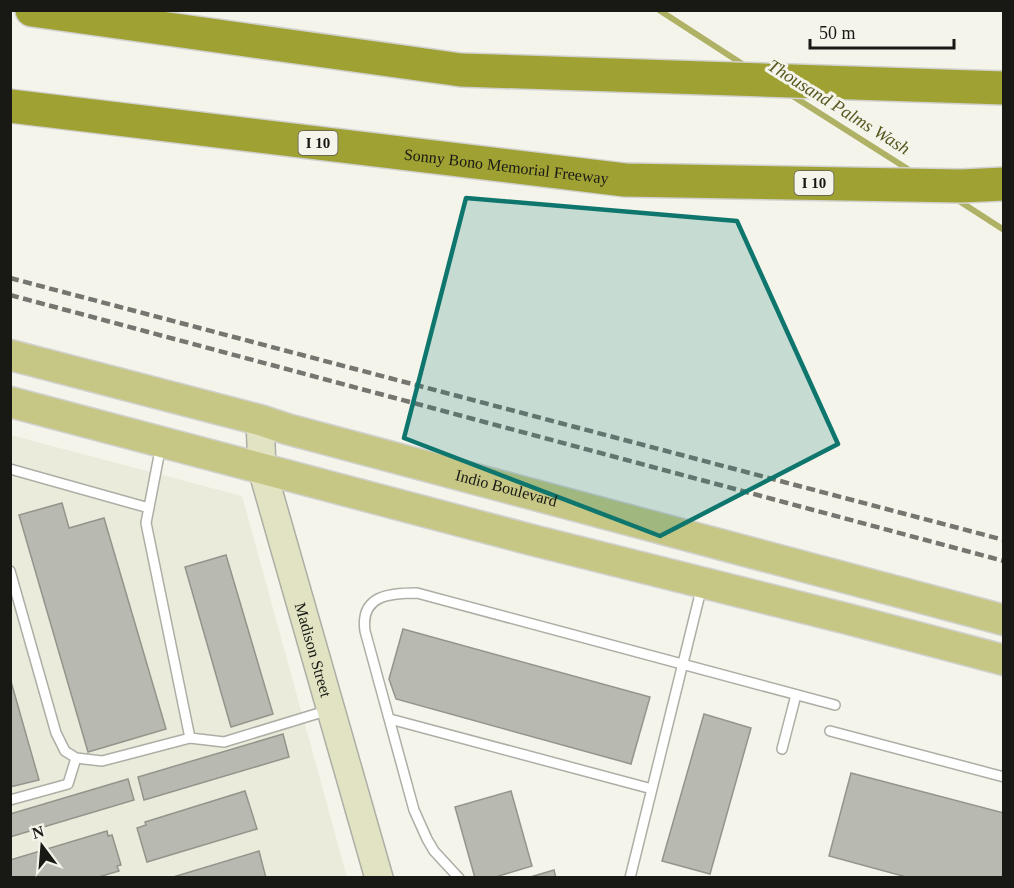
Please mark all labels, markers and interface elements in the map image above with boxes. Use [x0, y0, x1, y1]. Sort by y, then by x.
scale bar [810, 12, 954, 50]
text: 50 m [819, 23, 856, 43]
water label: Thousand Palms Wash [764, 55, 914, 159]
road number: I 10 [298, 131, 338, 155]
street label: Sonny Bono Memorial Freeway [403, 145, 610, 188]
road number: I 10 [794, 171, 834, 195]
street label: Indio Boulevard [454, 466, 559, 510]
street label: Madison Street [292, 601, 335, 700]
north arrow [12, 816, 72, 876]
text: N [30, 822, 46, 842]

